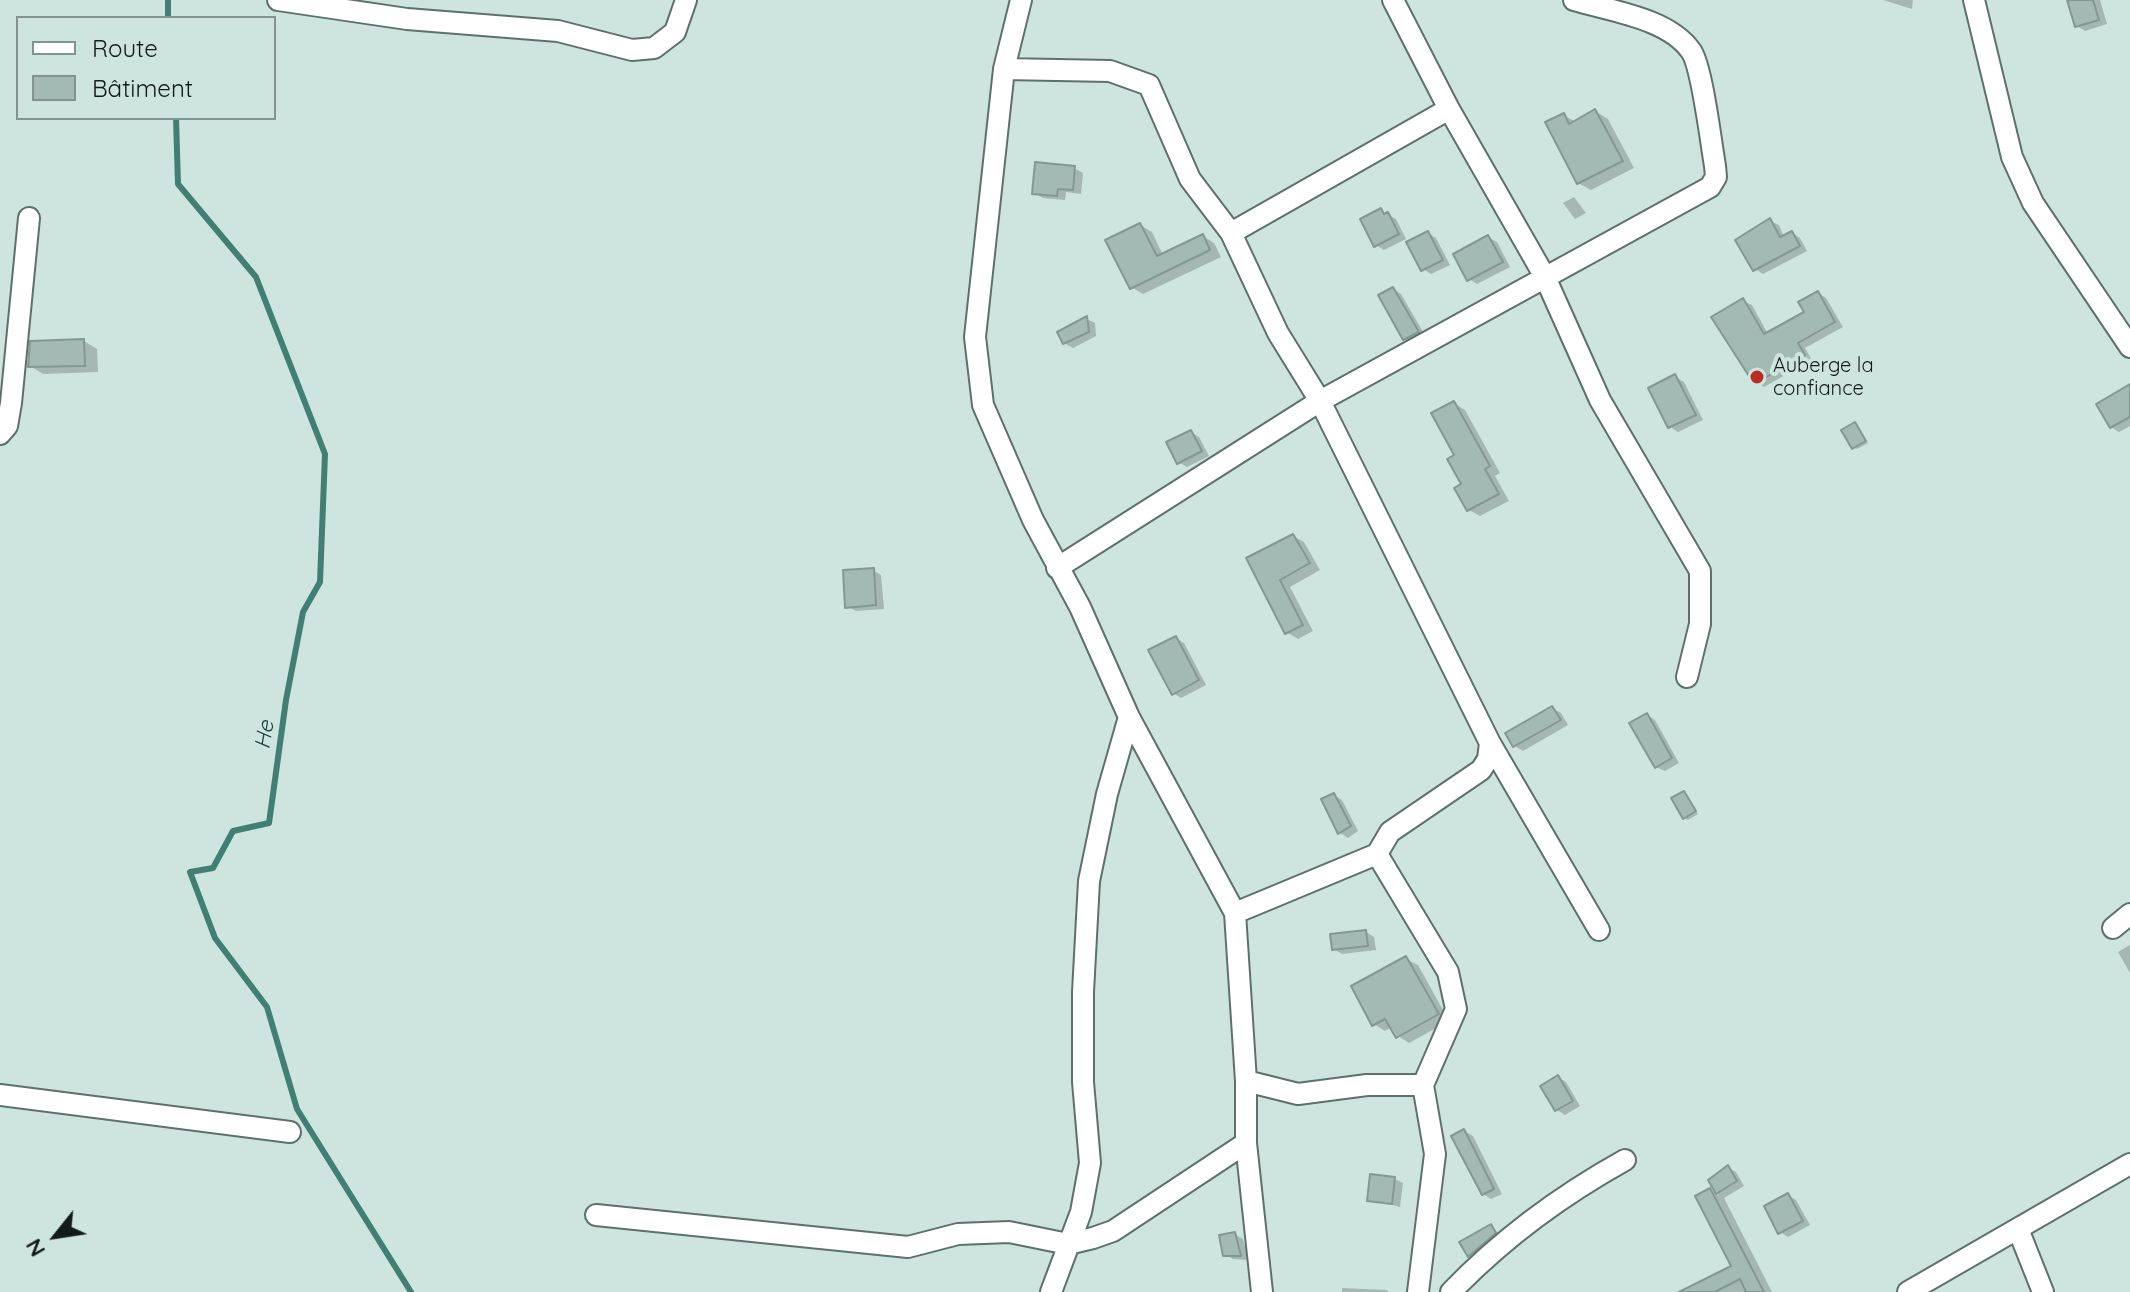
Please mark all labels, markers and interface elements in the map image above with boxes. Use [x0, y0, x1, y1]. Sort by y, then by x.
legend [16, 16, 276, 120]
text: Route [92, 33, 158, 63]
text: Bâtiment [92, 73, 193, 103]
place label: Auberge la confiance [1773, 354, 1873, 401]
marker: Auberge la confiance [1748, 368, 1766, 386]
water label: He [250, 719, 280, 751]
north arrow [16, 1196, 96, 1276]
text: N [19, 1234, 51, 1262]

